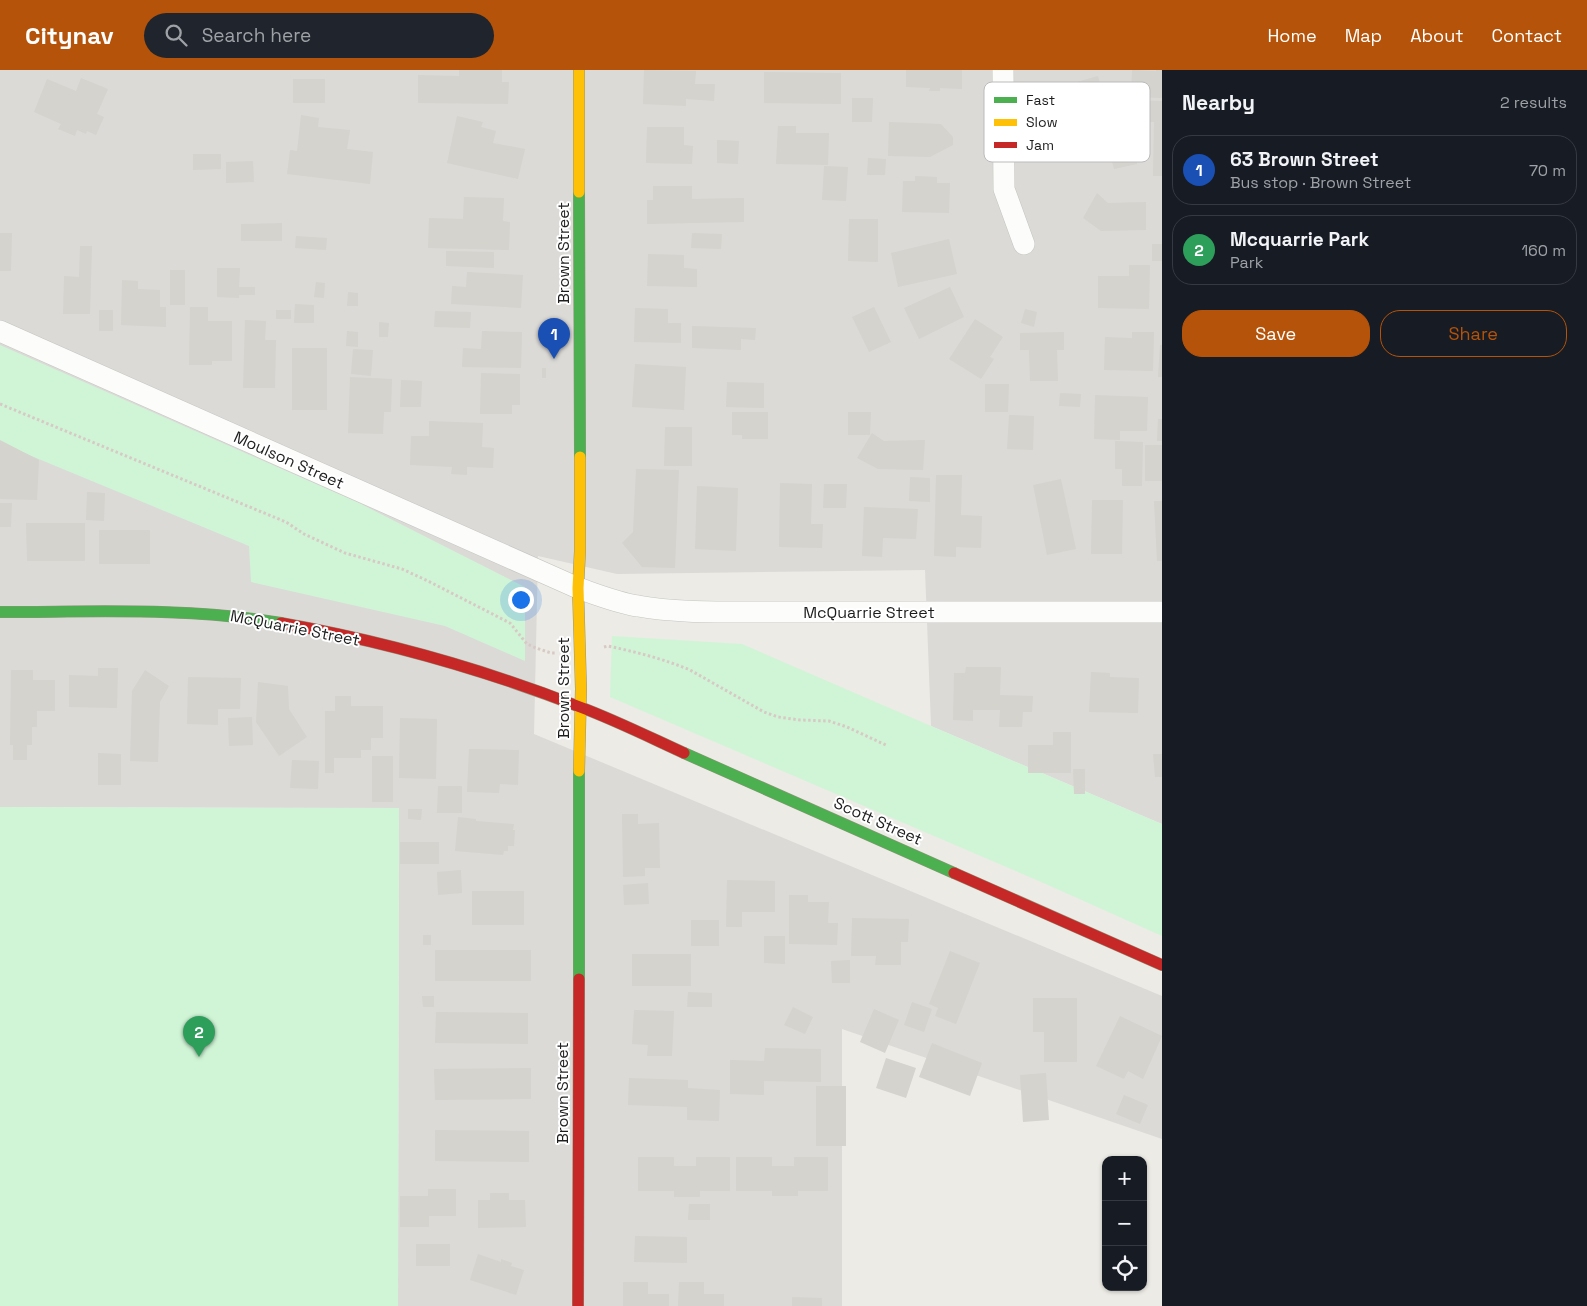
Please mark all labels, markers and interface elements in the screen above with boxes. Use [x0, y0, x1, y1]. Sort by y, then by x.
search box [144, 13, 494, 58]
text: Citynav [25, 20, 114, 51]
icon: search [162, 21, 190, 49]
text: Search here [202, 23, 311, 48]
text: Home [1268, 24, 1317, 47]
text: Map [1345, 24, 1382, 47]
text: About [1410, 24, 1464, 47]
text: Contact [1492, 24, 1562, 47]
legend [984, 82, 1150, 162]
text: Nearby [1182, 89, 1255, 116]
text: Fast [1026, 91, 1055, 109]
text: 2 results [1500, 92, 1567, 113]
text: Slow [1026, 113, 1058, 131]
text: Jam [1026, 136, 1054, 154]
text: 63 Brown Street [1230, 147, 1379, 172]
text: 1 [1195, 160, 1203, 181]
text: 70 m [1529, 160, 1566, 181]
text: Bus stop · Brown Street [1230, 172, 1411, 193]
street label: Brown Street [553, 202, 574, 304]
text: Mcquarrie Park [1230, 227, 1369, 252]
text: 2 [1194, 240, 1204, 261]
text: 160 m [1521, 240, 1566, 261]
text: Park [1230, 252, 1263, 273]
button: Save [1182, 310, 1370, 357]
button: Share [1380, 310, 1567, 357]
pin: 1 [538, 318, 570, 359]
street label: Moulson Street [231, 426, 347, 494]
your location [508, 587, 534, 613]
street label: McQuarrie Street [803, 602, 935, 623]
street label: McQuarrie Street [228, 605, 362, 651]
street label: Brown Street [553, 637, 574, 739]
street label: Scott Street [830, 792, 926, 850]
pin: 2 [183, 1016, 215, 1057]
street label: Brown Street [552, 1042, 573, 1144]
map controls [1102, 1156, 1147, 1291]
button: + [1102, 1156, 1147, 1201]
button: − [1102, 1201, 1147, 1246]
button: locate [1102, 1246, 1147, 1291]

